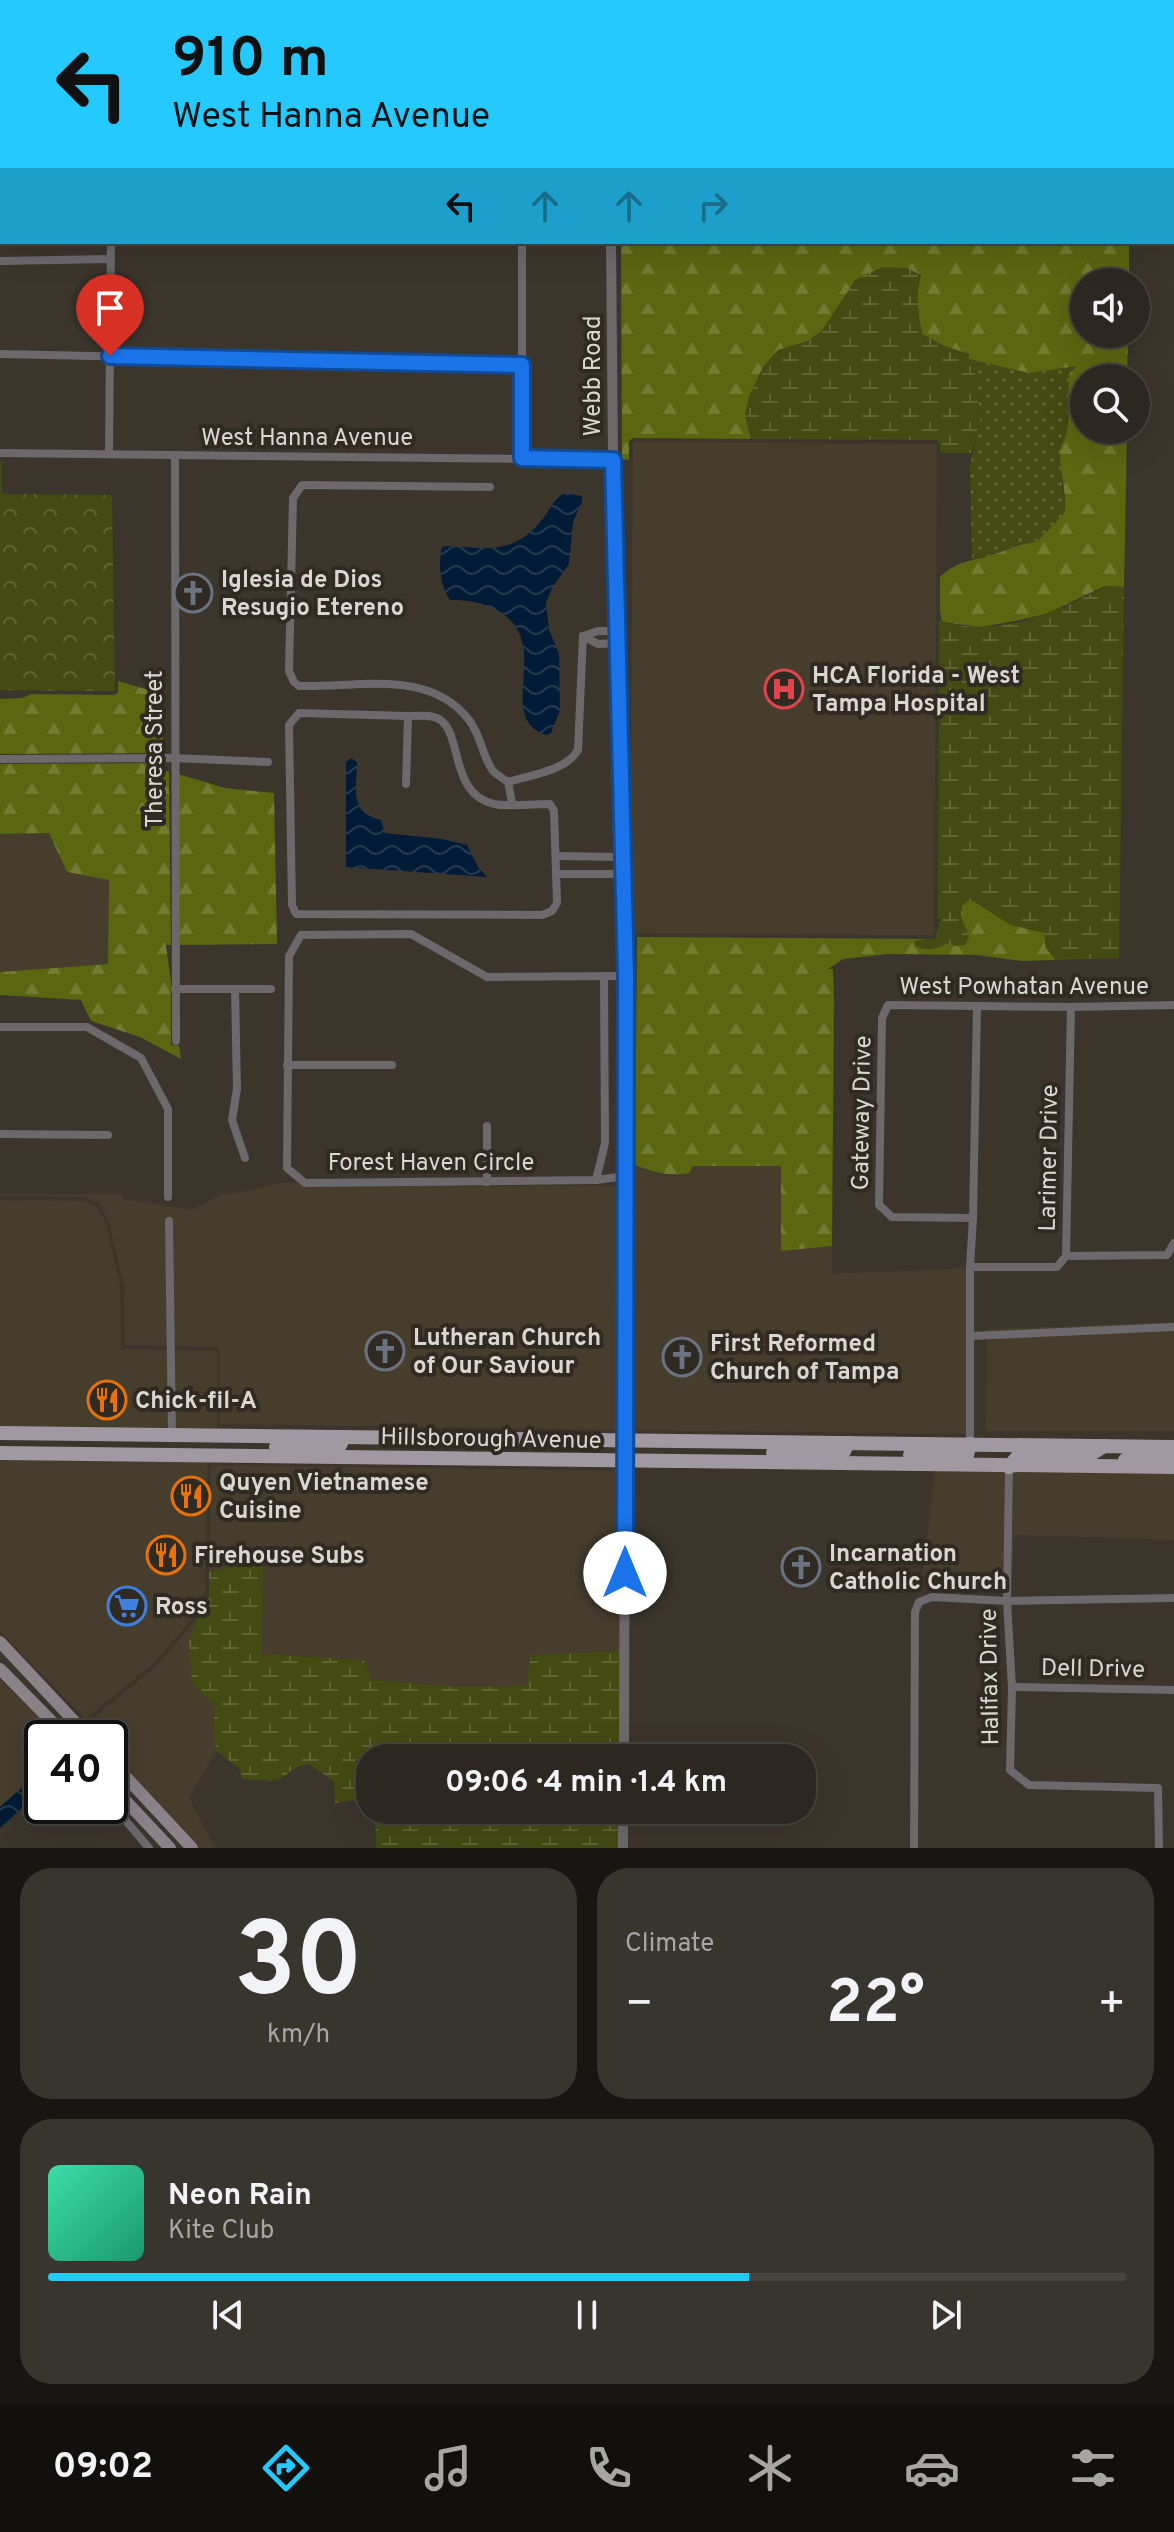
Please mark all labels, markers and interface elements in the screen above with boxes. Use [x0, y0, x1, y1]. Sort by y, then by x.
text: 910 m [172, 26, 329, 96]
icon: left [40, 32, 144, 136]
text: West Hanna Avenue [172, 95, 490, 141]
icon: left [439, 184, 483, 228]
icon: ahead [523, 184, 567, 228]
icon: ahead [607, 184, 651, 228]
icon: right [691, 184, 735, 228]
map controls [1070, 268, 1150, 444]
button: sound [1070, 268, 1150, 348]
pin [76, 274, 144, 356]
icon: arrive [88, 286, 132, 330]
street label: Webb Road [579, 316, 609, 436]
button: search [1070, 364, 1150, 444]
street label: West Hanna Avenue [201, 424, 413, 454]
place label: Iglesia de Dios Resugio Etereno [221, 566, 404, 624]
church icon: Iglesia de Dios Resugio Etereno [172, 572, 214, 614]
place label: HCA Florida - West Tampa Hospital [812, 662, 1020, 720]
hospital icon: HCA Florida - West Tampa Hospital [763, 668, 805, 710]
street label: Theresa Street [141, 670, 171, 828]
street label: West Powhatan Avenue [899, 973, 1149, 1003]
street label: Gateway Drive [847, 1035, 879, 1191]
street label: Larimer Drive [1034, 1084, 1066, 1232]
street label: Forest Haven Circle [328, 1149, 534, 1179]
place label: Lutheran Church of Our Saviour [413, 1324, 601, 1382]
church icon: Lutheran Church of Our Saviour [364, 1330, 406, 1372]
place label: First Reformed Church of Tampa [710, 1330, 899, 1388]
church icon: First Reformed Church of Tampa [661, 1336, 703, 1378]
restaurant icon: Chick-fil-A [86, 1379, 128, 1421]
place label: Chick-fil-A [135, 1387, 257, 1417]
street label: Hillsborough Avenue [380, 1423, 602, 1457]
place label: Quyen Vietnamese Cuisine [219, 1469, 429, 1527]
restaurant icon: Quyen Vietnamese Cuisine [170, 1475, 212, 1517]
position arrow [583, 1531, 667, 1615]
restaurant icon: Firehouse Subs [145, 1534, 187, 1576]
place label: Incarnation Catholic Church [829, 1540, 1007, 1598]
place label: Firehouse Subs [194, 1542, 365, 1572]
church icon: Incarnation Catholic Church [780, 1546, 822, 1588]
supermarket icon: Ross [106, 1585, 148, 1627]
place label: Ross [155, 1593, 208, 1623]
street label: Halifax Drive [975, 1608, 1007, 1746]
street label: Dell Drive [1041, 1654, 1145, 1686]
speed limit sign: 40 [24, 1720, 128, 1824]
text: 09:06 · 4 min · 1.4 km [445, 1765, 727, 1802]
text: 30 [234, 1901, 363, 2033]
text: Climate [625, 1928, 714, 1961]
text: 22° [826, 1968, 925, 2044]
text: − [625, 1978, 653, 2034]
text: + [1098, 1978, 1126, 2034]
text: km/h [267, 2019, 330, 2052]
text: Neon Rain [168, 2178, 312, 2215]
text: Kite Club [168, 2215, 274, 2248]
icon: previous [206, 2293, 250, 2337]
icon: pause [565, 2293, 609, 2337]
icon: next [924, 2293, 968, 2337]
icon: directions [258, 2440, 314, 2496]
icon: music [420, 2440, 476, 2496]
icon: phone [581, 2440, 637, 2496]
icon: climate [742, 2440, 798, 2496]
icon: car [904, 2440, 960, 2496]
icon: filters [1065, 2440, 1121, 2496]
text: 09:02 [53, 2445, 153, 2491]

